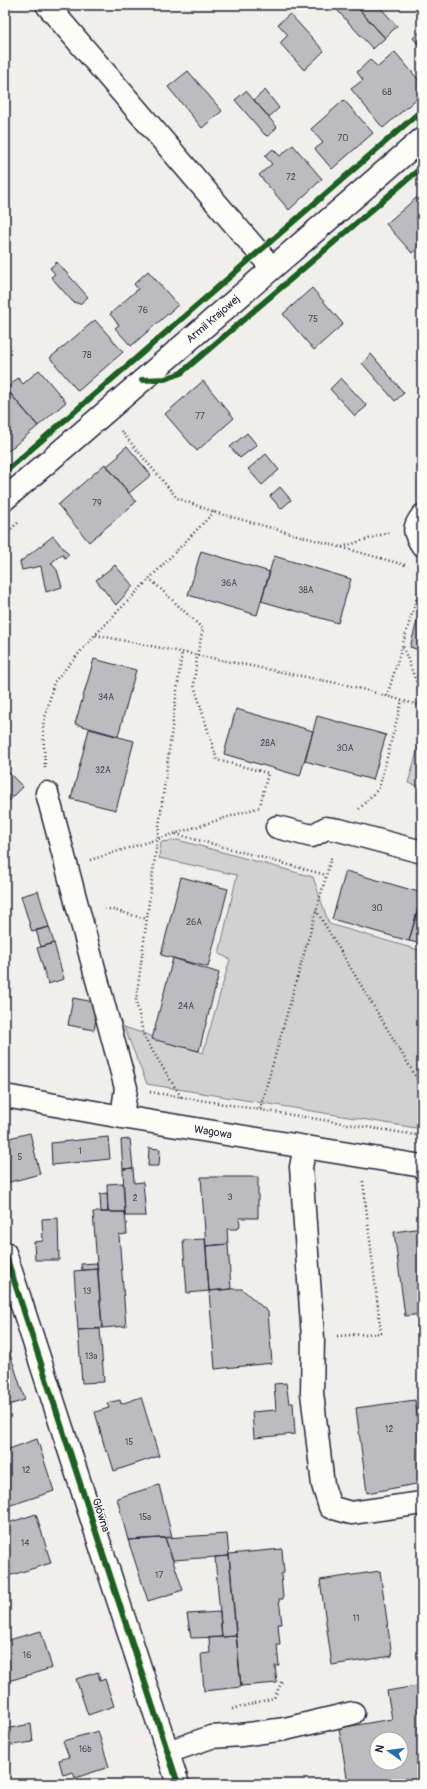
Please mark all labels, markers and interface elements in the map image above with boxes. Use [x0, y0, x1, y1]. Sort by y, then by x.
house number: 68 [382, 87, 392, 98]
house number: 70 [338, 133, 348, 144]
house number: 72 [286, 172, 296, 183]
street label: Armii Krajowej [184, 292, 242, 346]
house number: 76 [138, 305, 148, 316]
house number: 75 [308, 314, 318, 325]
house number: 78 [82, 350, 92, 361]
house number: 77 [195, 411, 205, 422]
house number: 79 [92, 498, 102, 509]
house number: 36A [221, 578, 237, 589]
house number: 38A [298, 585, 314, 596]
house number: 34A [98, 692, 114, 703]
house number: 28A [260, 738, 276, 749]
house number: 30A [336, 743, 354, 754]
house number: 32A [95, 765, 111, 776]
house number: 30 [371, 903, 383, 914]
house number: 26A [186, 917, 202, 928]
house number: 24A [178, 1001, 194, 1012]
street label: Wagowa [193, 1123, 233, 1141]
house number: 1 [78, 1146, 82, 1157]
house number: 5 [18, 1152, 23, 1163]
house number: 3 [227, 1192, 233, 1203]
house number: 2 [132, 1193, 138, 1204]
house number: 13 [83, 1286, 91, 1297]
house number: 13a [85, 1351, 97, 1362]
house number: 12 [385, 1424, 393, 1435]
house number: 15 [125, 1437, 133, 1448]
house number: 12 [22, 1465, 30, 1476]
street label: Główna [89, 1496, 113, 1534]
house number: 15a [139, 1512, 151, 1523]
house number: 14 [21, 1538, 30, 1549]
house number: 17 [155, 1570, 163, 1581]
house number: 11 [352, 1613, 360, 1624]
house number: 16 [23, 1650, 31, 1661]
north arrow [369, 1731, 409, 1771]
text: N [373, 1743, 387, 1754]
house number: 16b [78, 1744, 92, 1755]

